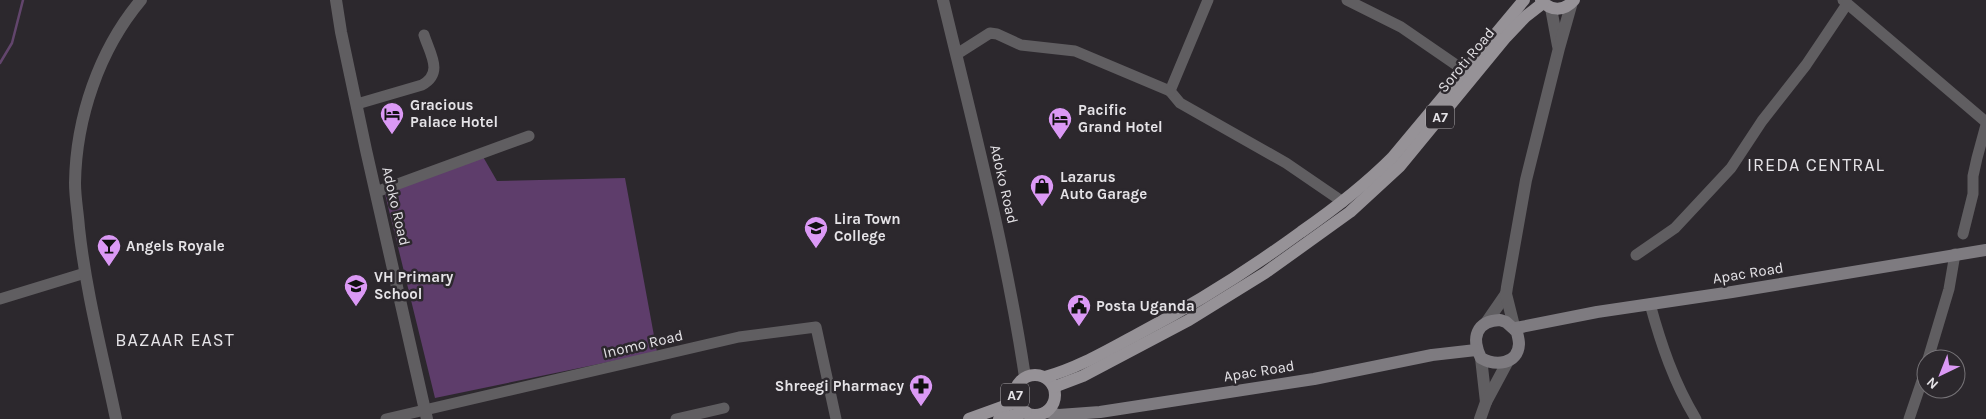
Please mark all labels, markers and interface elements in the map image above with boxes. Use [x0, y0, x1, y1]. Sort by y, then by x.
street label: Soroti Road [1434, 24, 1498, 96]
place label: Gracious Palace Hotel [410, 96, 498, 131]
hotel icon: Gracious Palace Hotel [379, 101, 405, 135]
place label: Pacific Grand Hotel [1078, 101, 1163, 136]
road number: A7 [1426, 105, 1454, 128]
hotel icon: Pacific Grand Hotel [1047, 106, 1073, 140]
street label: Adoko Road [986, 143, 1022, 225]
district label: IREDA CENTRAL [1747, 154, 1885, 176]
street label: Adoko Road [378, 165, 414, 247]
place label: Lazarus Auto Garage [1060, 168, 1147, 203]
shop icon: Lazarus Auto Garage [1029, 173, 1055, 207]
place label: Lira Town College [834, 210, 901, 245]
school or university icon: Lira Town College [803, 215, 829, 249]
bar icon: Angels Royale [96, 233, 122, 267]
place label: Angels Royale [126, 237, 225, 255]
street label: Apac Road [1711, 259, 1785, 287]
place label: VH Primary School [374, 268, 454, 303]
school or university icon: VH Primary School [343, 273, 369, 307]
public building icon: Posta Uganda [1066, 293, 1092, 327]
place label: Posta Uganda [1096, 297, 1195, 315]
street label: Inomo Road [601, 326, 685, 362]
district label: BAZAAR EAST [115, 329, 235, 351]
north arrow [1916, 349, 1966, 399]
street label: Apac Road [1222, 357, 1296, 385]
pharmacy icon: Shreegi Pharmacy [908, 373, 934, 407]
text: N [1923, 373, 1942, 393]
place label: Shreegi Pharmacy [775, 377, 904, 395]
road number: A7 [1001, 384, 1029, 406]

